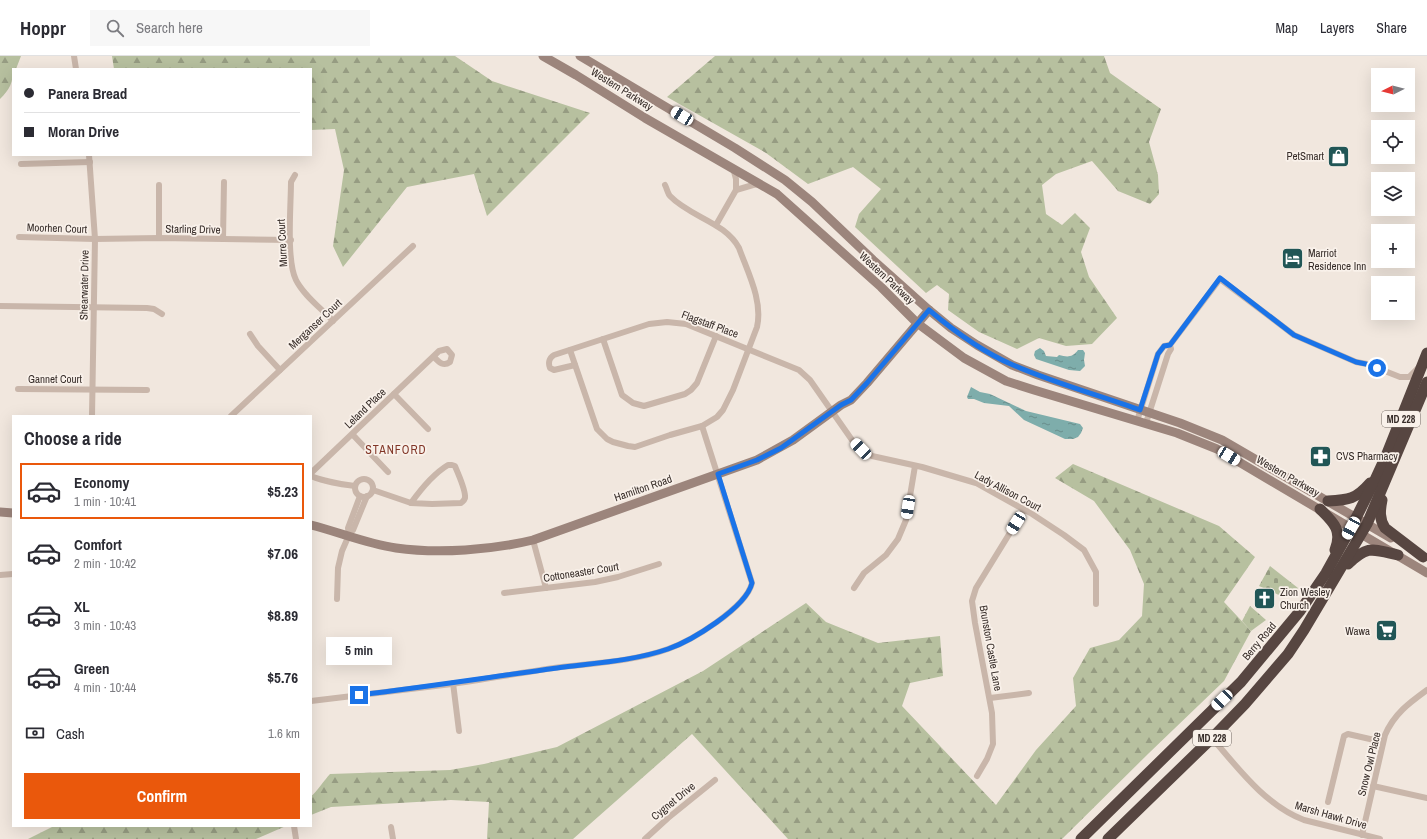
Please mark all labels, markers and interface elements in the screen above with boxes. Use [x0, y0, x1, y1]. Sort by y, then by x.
search box [90, 10, 370, 46]
text: Hoppr [20, 15, 66, 41]
icon: search [104, 17, 126, 39]
text: Search here [136, 17, 203, 38]
text: Map [1276, 19, 1298, 37]
text: Layers [1320, 19, 1354, 37]
text: Share [1376, 19, 1407, 37]
street label: Western Parkway [588, 64, 656, 114]
north arrow [1371, 68, 1415, 112]
map controls [1371, 68, 1415, 320]
text: Panera Bread [48, 83, 127, 104]
car [669, 105, 695, 127]
button: locate [1371, 120, 1415, 164]
text: Moran Drive [48, 121, 119, 142]
shop icon: PetSmart [1326, 143, 1352, 169]
place label: PetSmart [1286, 149, 1324, 163]
button: layers [1371, 172, 1415, 216]
street label: Murre Court [274, 218, 290, 267]
street label: Moorhen Court [27, 220, 88, 236]
street label: Starling Drive [165, 222, 221, 236]
button: + [1371, 224, 1415, 268]
hotel icon: Marriot Residence Inn [1280, 246, 1306, 272]
place label: Marriot Residence Inn [1308, 246, 1366, 273]
street label: Western Parkway [856, 249, 918, 307]
street label: Shearwater Drive [76, 250, 92, 320]
button: − [1371, 276, 1415, 320]
street label: Merganser Court [285, 295, 345, 352]
street label: Flagstaff Place [680, 307, 740, 341]
route start [1368, 359, 1386, 377]
street label: Gannet Court [28, 372, 83, 386]
street label: Leland Place [341, 385, 389, 431]
road number: MD 228 [1382, 411, 1420, 427]
text: Choose a ride [24, 426, 122, 451]
car [848, 436, 874, 462]
district label: STANFORD [365, 442, 427, 458]
pharmacy icon: CVS Pharmacy [1308, 443, 1334, 469]
car [1216, 445, 1242, 467]
place label: CVS Pharmacy [1336, 449, 1398, 463]
street label: Western Parkway [1254, 452, 1322, 500]
street label: Lady Allison Court [972, 468, 1044, 515]
text: Economy [74, 472, 129, 493]
street label: Hamilton Road [612, 472, 674, 504]
icon: car [26, 473, 62, 509]
text: $5.23 [267, 481, 298, 502]
text: 1 min · 10:41 [74, 493, 136, 510]
car [900, 494, 916, 520]
car [1005, 510, 1027, 536]
car [1340, 515, 1362, 541]
text: Comfort [74, 534, 122, 555]
icon: car [26, 535, 62, 571]
text: $7.06 [267, 543, 298, 564]
text: 2 min · 10:42 [74, 555, 136, 572]
street label: Cottoneaster Court [542, 559, 620, 585]
church icon: Zion Wesley Church [1252, 585, 1278, 611]
place label: Zion Wesley Church [1280, 585, 1330, 612]
text: XL [74, 596, 90, 617]
icon: car [26, 597, 62, 633]
street label: Brunston Castle Lane [977, 604, 1005, 692]
text: $8.89 [267, 605, 298, 626]
text: 3 min · 10:43 [74, 617, 136, 634]
supermarket icon: Wawa [1373, 618, 1399, 644]
street label: Berry Road [1239, 619, 1279, 663]
place label: Wawa [1345, 624, 1370, 638]
callout: 5 min [326, 637, 392, 665]
text: 5 min [345, 642, 373, 659]
text: Green [74, 658, 110, 679]
icon: car [26, 659, 62, 695]
text: $5.76 [267, 667, 298, 688]
text: 4 min · 10:44 [74, 679, 136, 696]
route end [350, 686, 368, 704]
car [1209, 687, 1235, 713]
icon: cash [24, 722, 46, 744]
text: Cash [56, 723, 85, 744]
text: 1.6 km [268, 725, 300, 742]
road number: MD 228 [1193, 730, 1231, 746]
street label: Snow Owl Place [1354, 730, 1384, 798]
button: Confirm [24, 773, 300, 819]
street label: Cygnet Drive [648, 779, 698, 823]
street label: Marsh Hawk Drive [1293, 798, 1369, 832]

